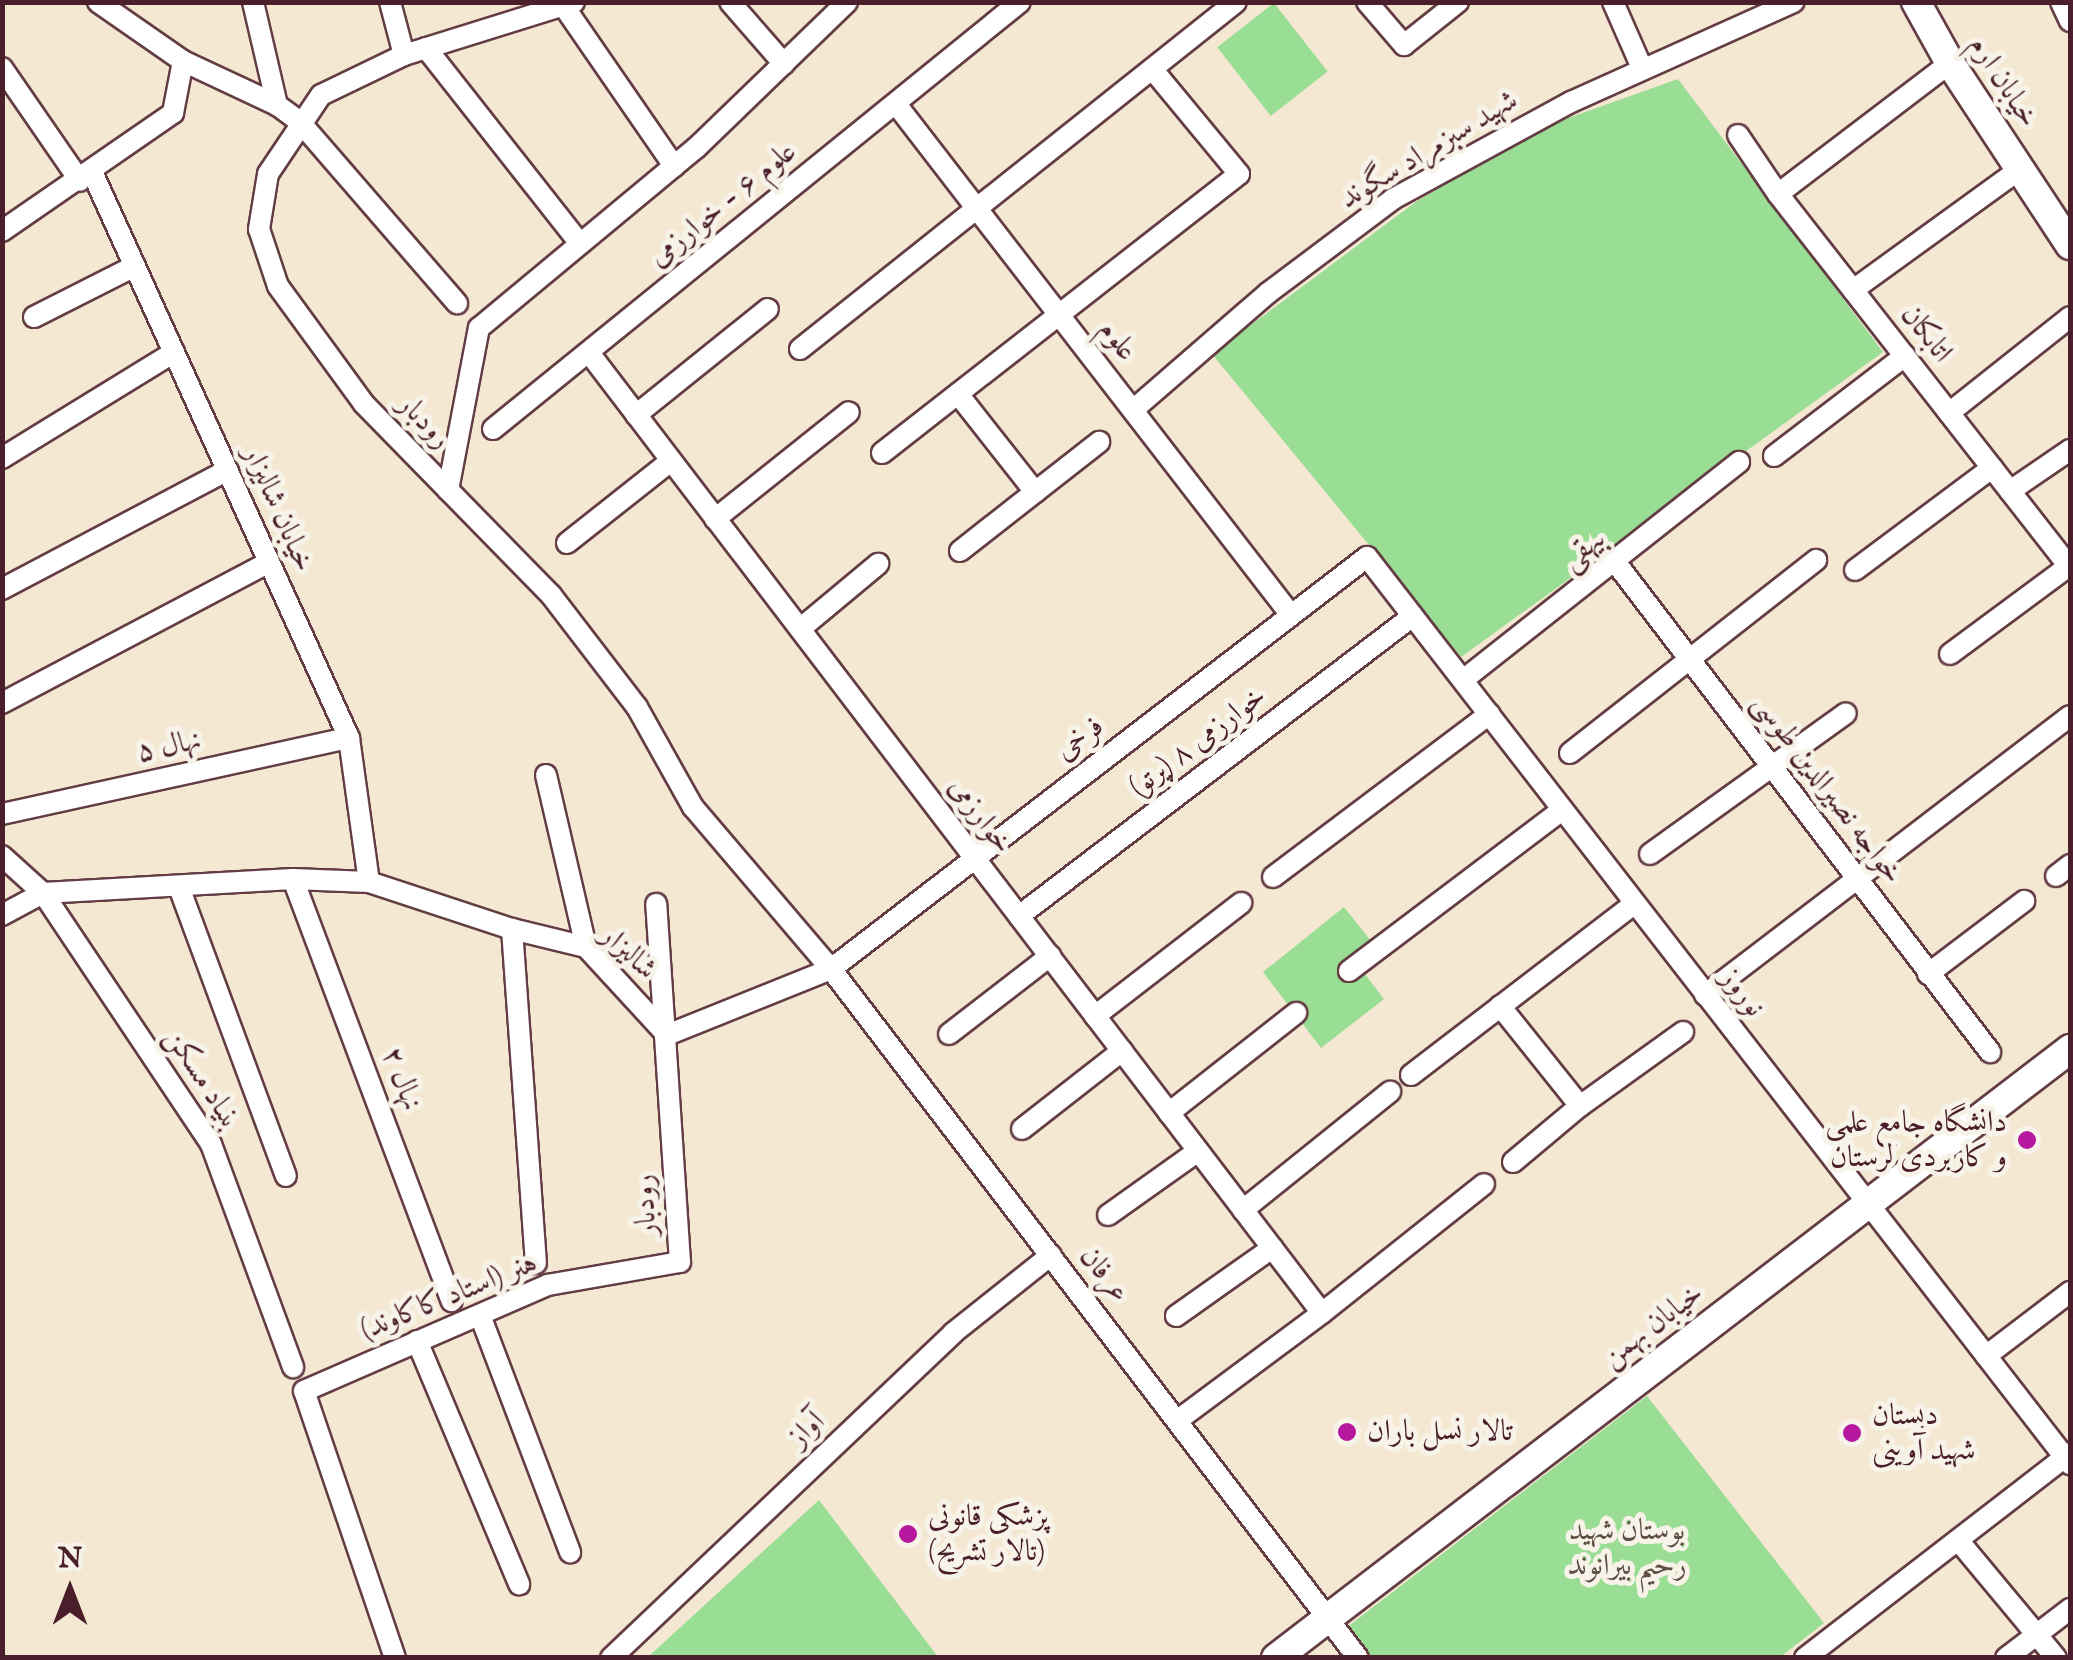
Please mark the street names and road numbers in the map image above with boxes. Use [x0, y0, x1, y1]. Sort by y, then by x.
street label: خیابان ارم [1960, 29, 2046, 135]
street label: شهید سبزمراد سگوند [1333, 83, 1525, 217]
street label: علوم ۶ - خوارزمی [642, 134, 804, 276]
street label: اتابکان [1892, 298, 1960, 370]
street label: علوم [1090, 313, 1144, 369]
street label: رودبار [390, 387, 458, 457]
street label: خیابان شالیزار [234, 440, 322, 578]
street label: بیهقی [1554, 520, 1614, 578]
street label: خوارزمی ۸ (پرتو) [1122, 679, 1274, 805]
street label: خواجه نصیرالدین طوسی [1744, 687, 1910, 891]
street label: فرخی [1048, 709, 1112, 769]
street label: نهال ۵ [133, 723, 205, 771]
street label: خوارزمی [940, 771, 1020, 861]
street label: شالیزار [592, 918, 664, 988]
street label: نوروز [1712, 961, 1772, 1025]
street label: بنیاد مسکن [156, 1022, 248, 1136]
street label: نهال ۲ [373, 1042, 429, 1116]
street label: رودبار [626, 1173, 666, 1237]
street label: عرفان [1071, 1240, 1137, 1310]
street label: هنر (استاد کاکاوند) [355, 1245, 543, 1349]
street label: خیابان بهمن [1595, 1276, 1711, 1376]
street label: آواز [781, 1404, 833, 1456]

